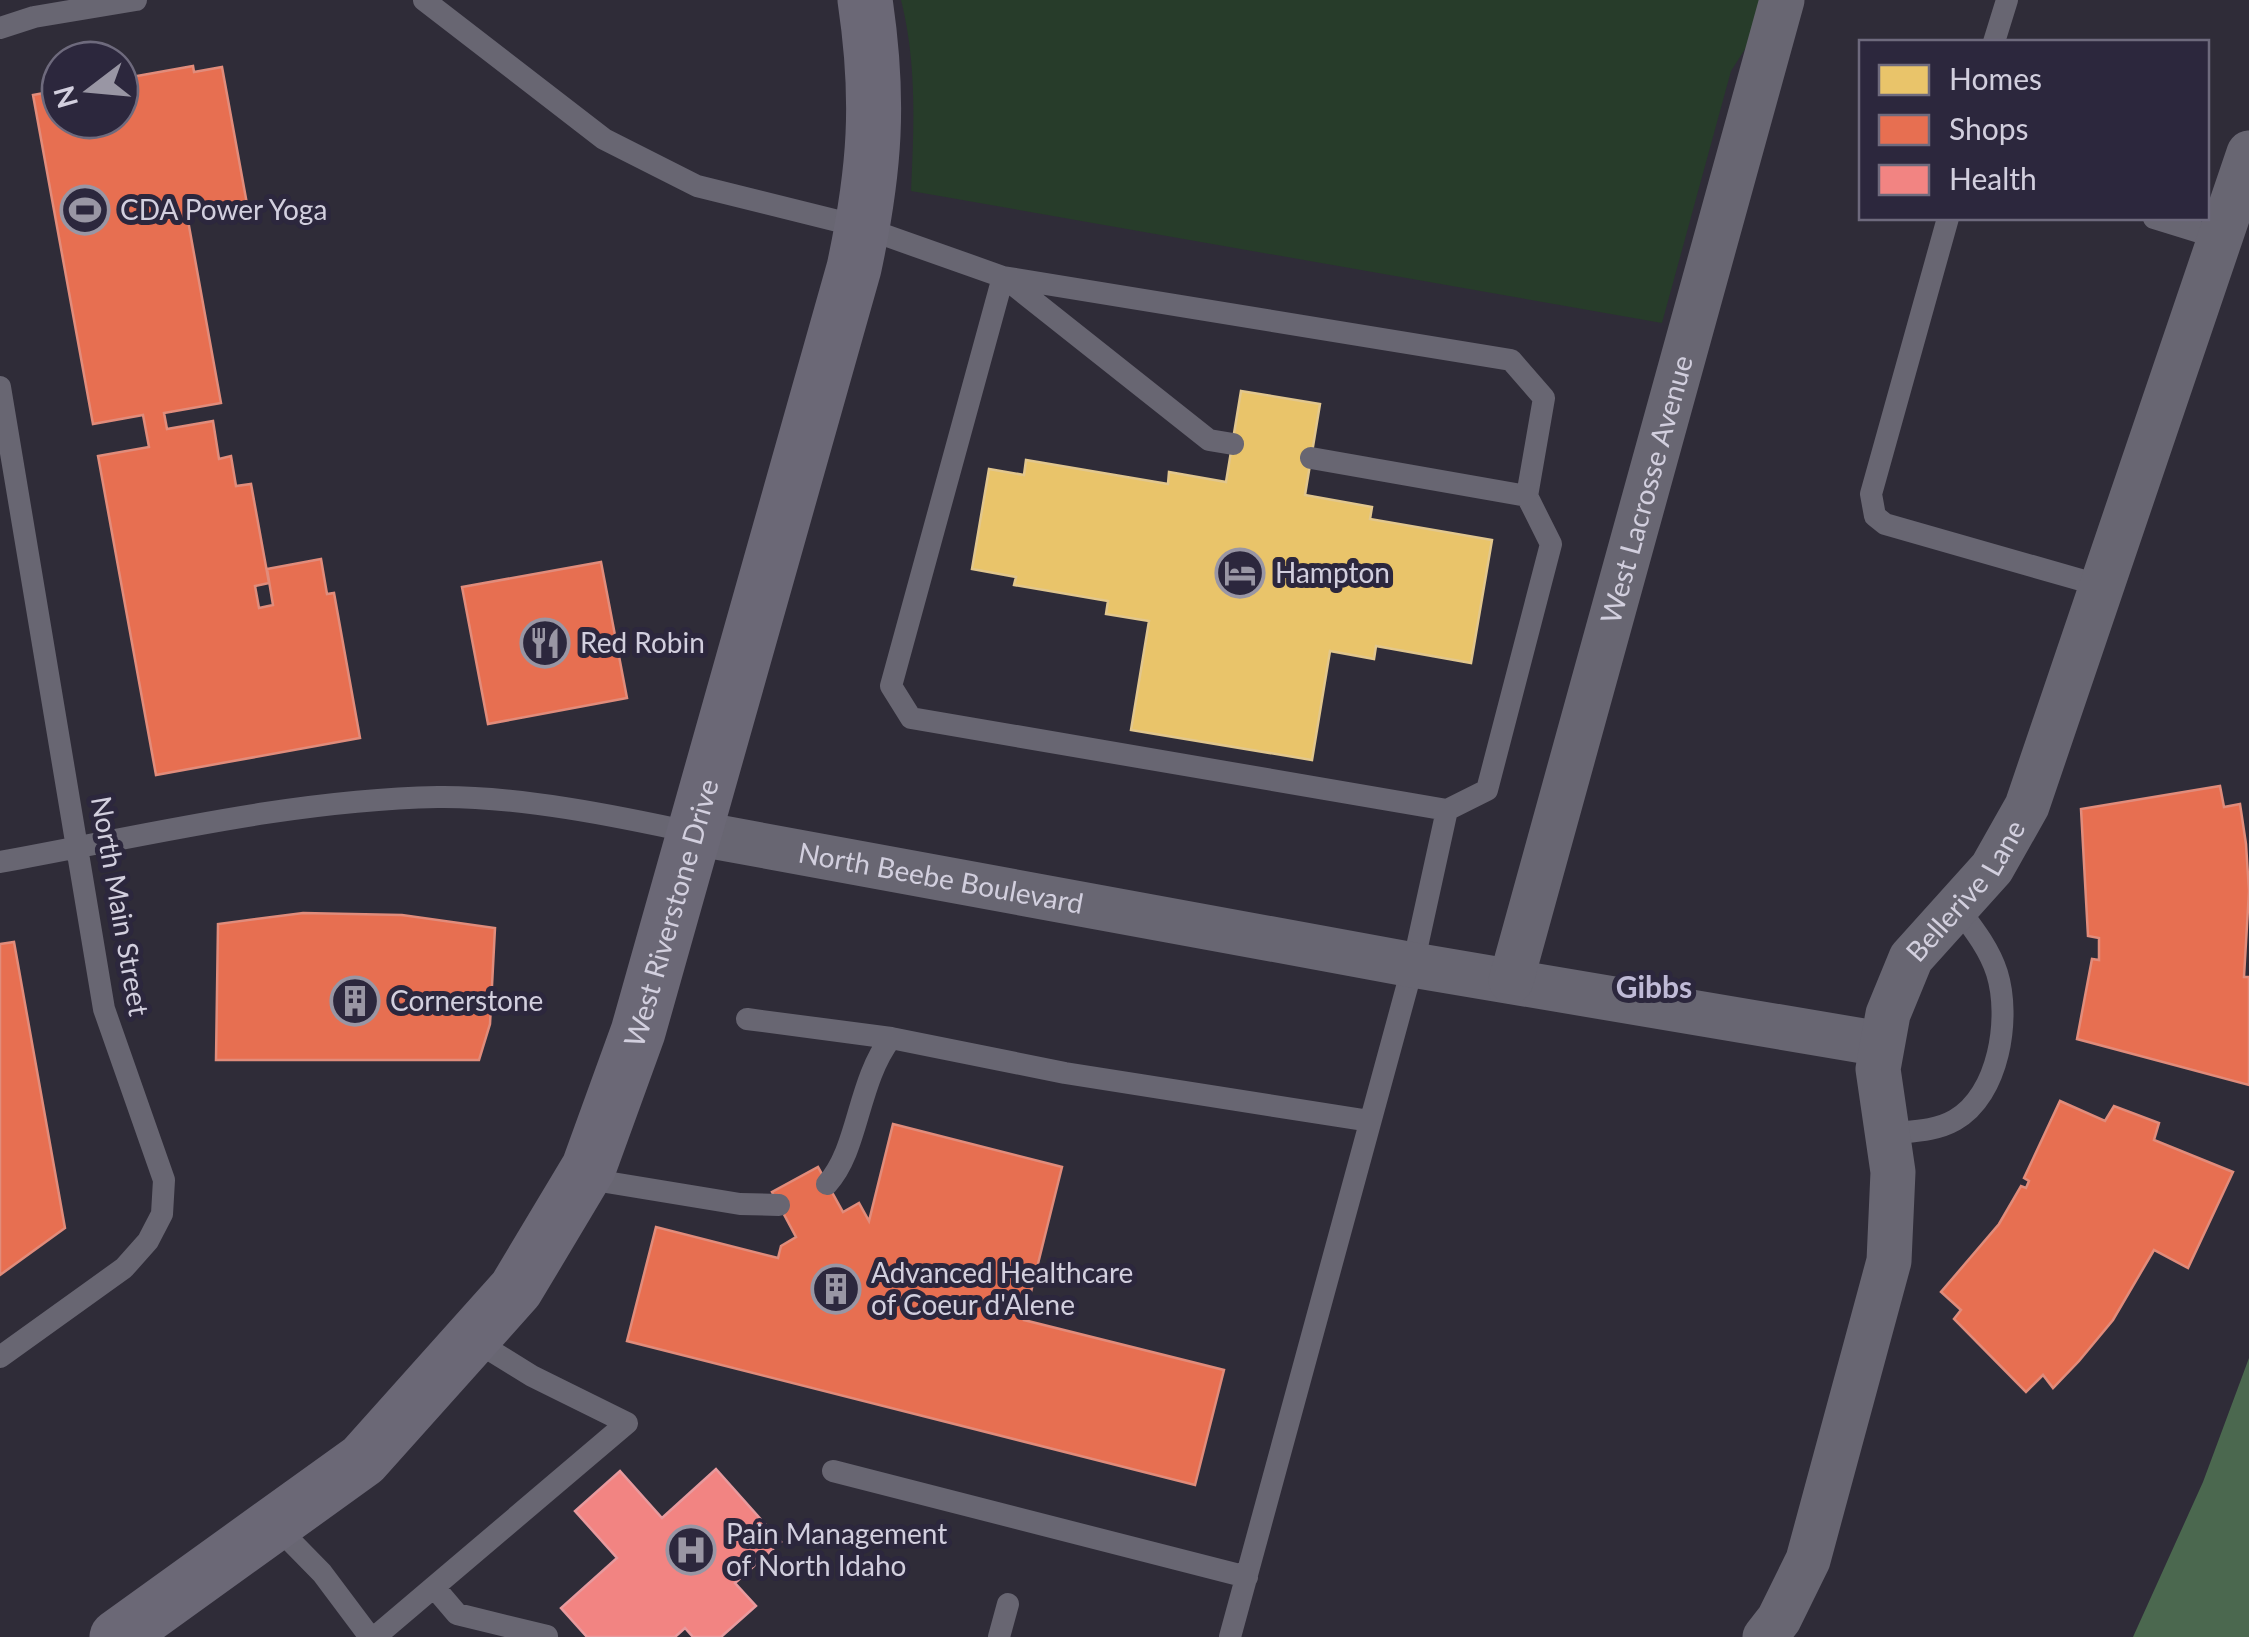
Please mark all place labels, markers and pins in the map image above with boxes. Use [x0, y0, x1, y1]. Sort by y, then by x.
sports icon: CDA Power Yoga [59, 184, 111, 236]
place label: CDA Power Yoga [120, 192, 327, 226]
hotel icon: Hampton [1214, 547, 1266, 599]
place label: Hampton [1275, 555, 1390, 589]
restaurant icon: Red Robin [519, 617, 571, 669]
place label: Red Robin [580, 625, 705, 659]
building icon: Cornerstone [329, 975, 381, 1027]
place label: Cornerstone [390, 983, 543, 1017]
place label: Advanced Healthcare of Coeur d'Alene [871, 1255, 1133, 1321]
building icon: Advanced Healthcare of Coeur d'Alene [810, 1263, 862, 1315]
place label: Pain Management of North Idaho [726, 1516, 947, 1582]
hospital icon: Pain Management of North Idaho [665, 1524, 717, 1576]

